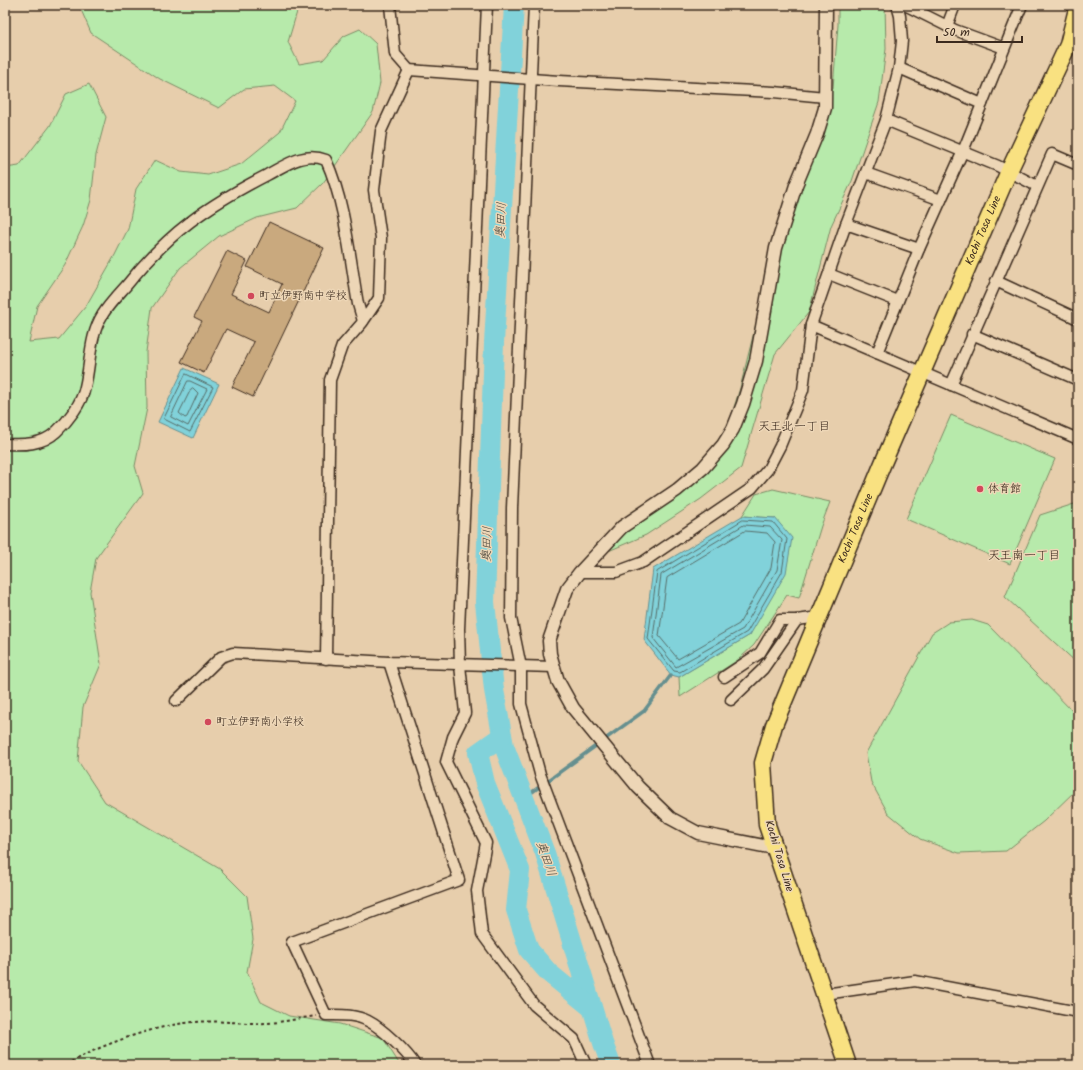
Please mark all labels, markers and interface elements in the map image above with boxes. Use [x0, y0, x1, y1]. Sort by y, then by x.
scale bar [937, 18, 1022, 44]
text: 50 m [943, 23, 970, 42]
street label: Kochi Tosa Line [960, 193, 1006, 268]
water label: 奥田川 [491, 202, 511, 238]
place label: 町立伊野南中学校 [259, 287, 347, 305]
marker: 町立伊野南中学校 [246, 291, 256, 301]
district label: 天王北一丁目 [758, 417, 830, 436]
place label: 体育館 [988, 480, 1021, 498]
marker: 体育館 [975, 484, 985, 494]
street label: Kochi Tosa Line [833, 491, 878, 566]
water label: 奥田川 [477, 526, 497, 562]
district label: 天王南一丁目 [988, 546, 1060, 565]
place label: 町立伊野南小学校 [216, 713, 304, 731]
marker: 町立伊野南小学校 [203, 717, 213, 727]
street label: Kochi Tosa Line [760, 818, 798, 894]
water label: 奥田川 [531, 839, 561, 879]

